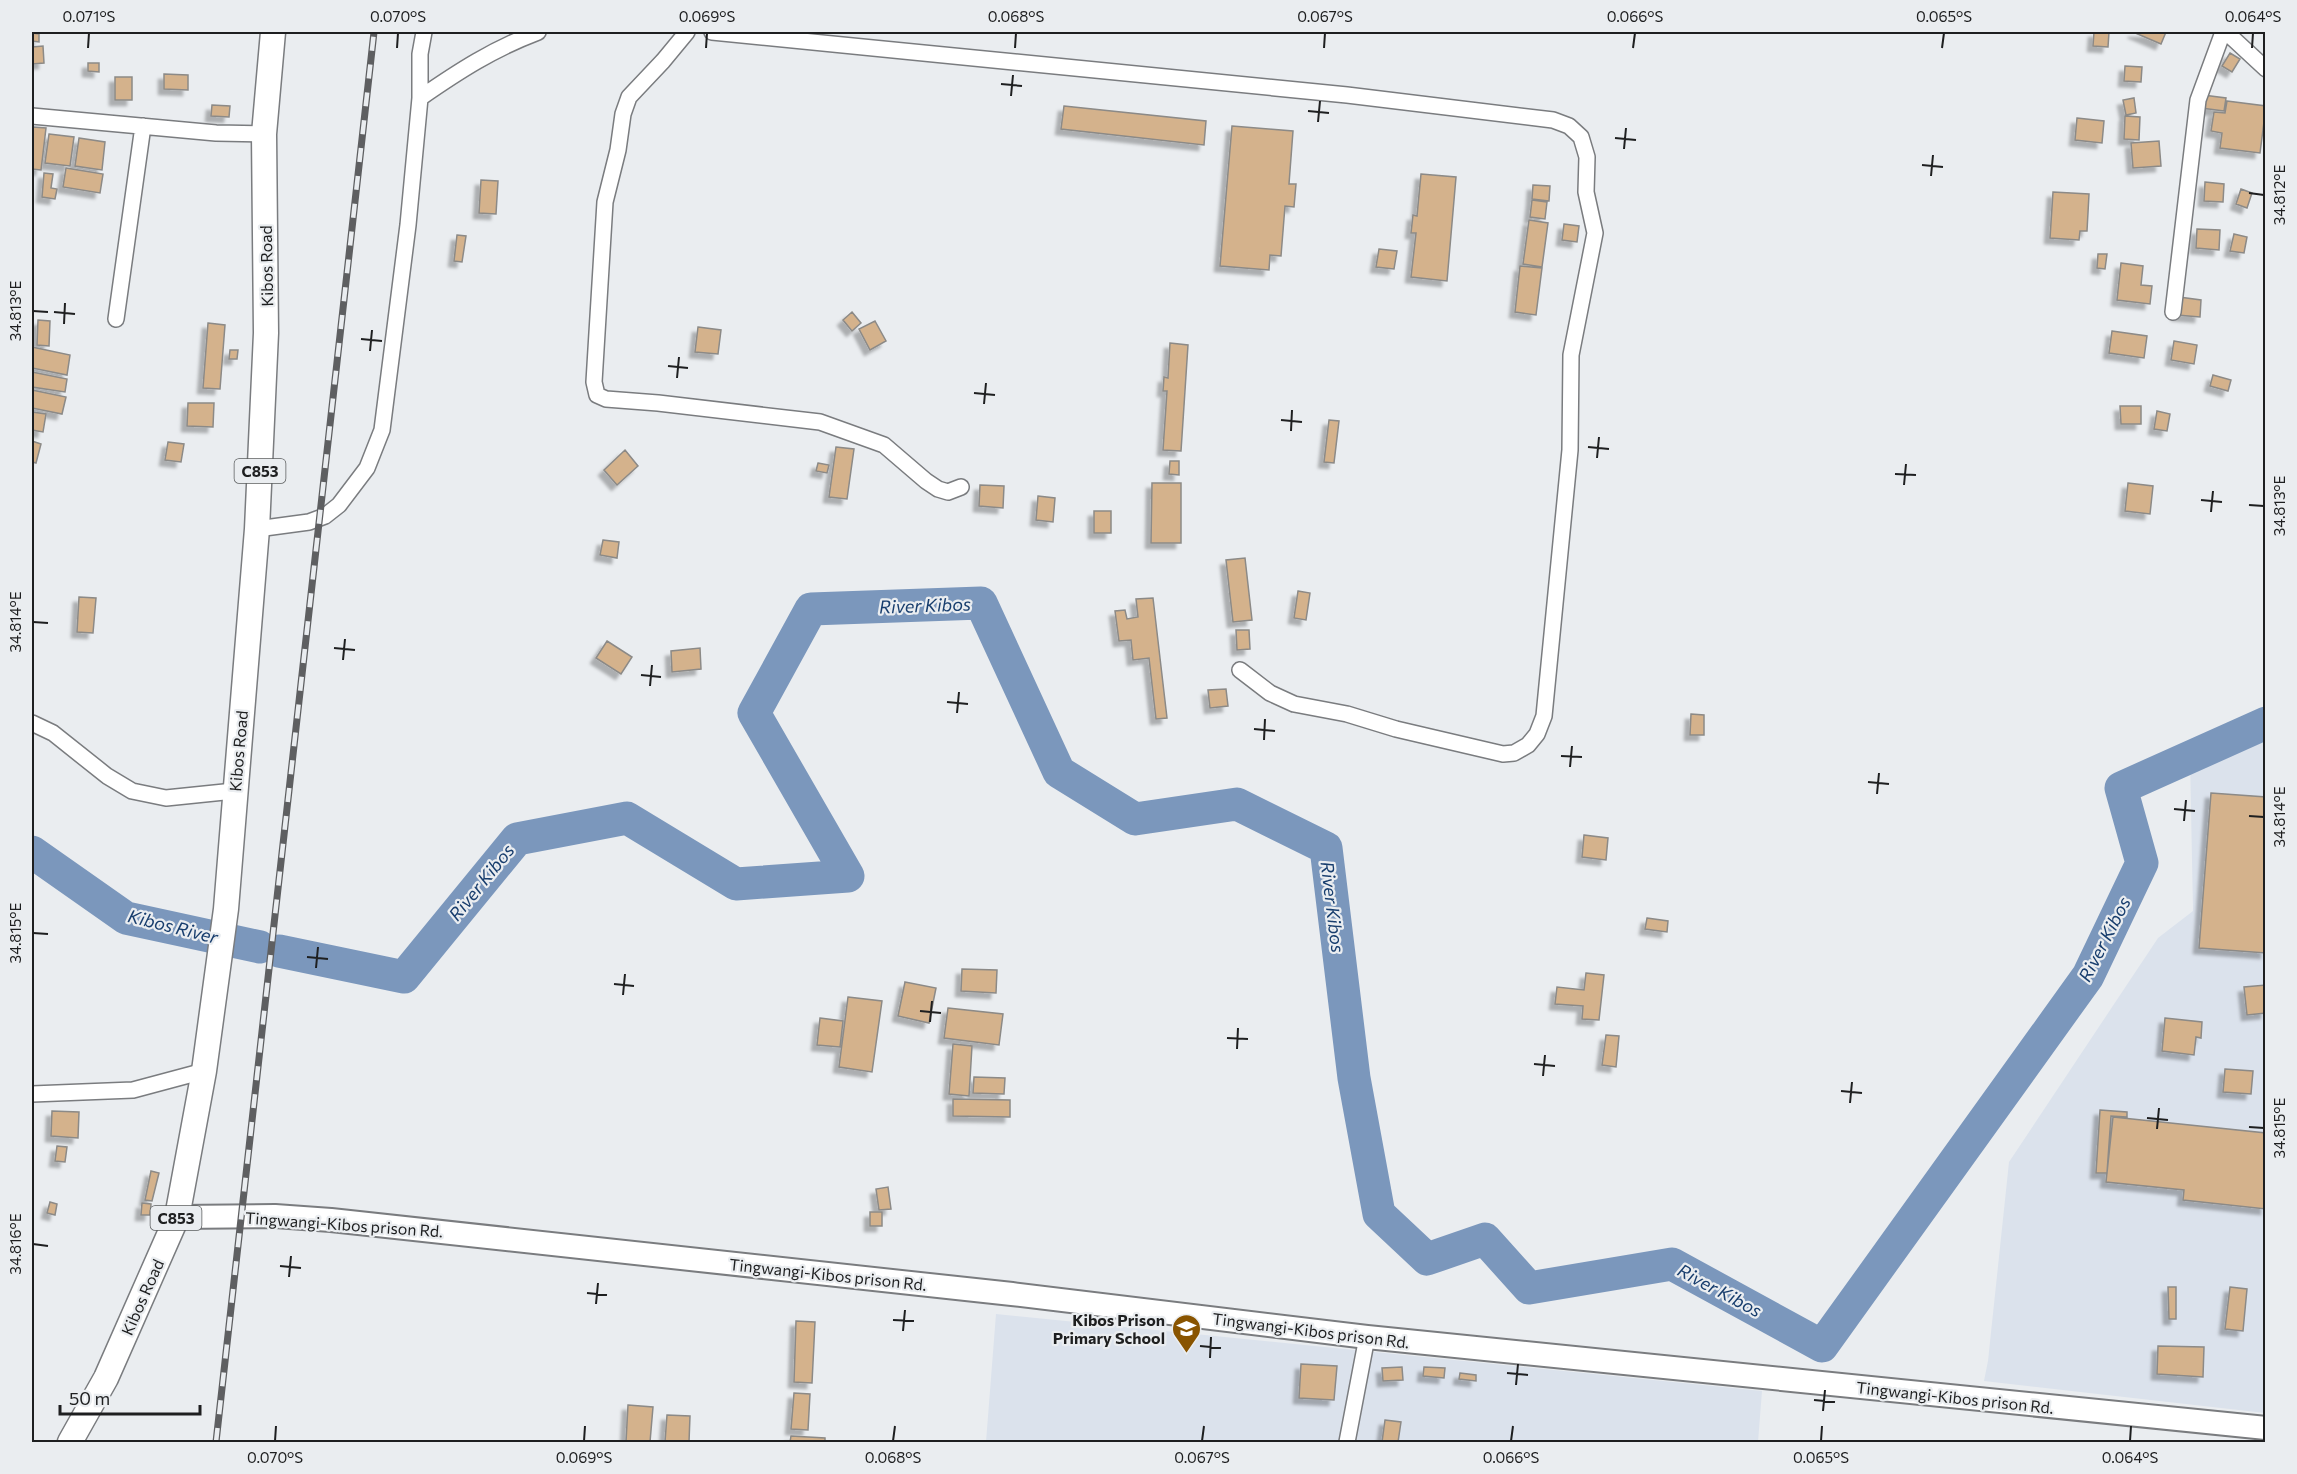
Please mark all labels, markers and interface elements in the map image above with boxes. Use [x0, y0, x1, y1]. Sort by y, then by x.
text: 0.071°S [63, 7, 116, 25]
text: 0.070°S [370, 7, 426, 25]
text: 0.069°S [679, 7, 735, 25]
text: 0.068°S [988, 7, 1045, 25]
text: 0.067°S [1297, 7, 1353, 25]
text: 0.066°S [1607, 7, 1664, 25]
text: 0.065°S [1916, 7, 1972, 25]
text: 0.064°S [2225, 7, 2281, 25]
text: 34.812°E [2270, 165, 2288, 225]
street label: Kibos Road [256, 225, 276, 307]
text: 34.813°E [6, 281, 24, 341]
road number: C853 [234, 459, 286, 483]
text: 34.813°E [2270, 476, 2288, 536]
text: 34.814°E [6, 591, 24, 653]
water label: River Kibos [879, 592, 971, 618]
street label: Kibos Road [225, 710, 251, 792]
text: 34.814°E [2270, 786, 2288, 848]
water label: River Kibos [444, 839, 518, 925]
water label: River Kibos [1316, 860, 1350, 954]
water label: River Kibos [2073, 893, 2135, 985]
text: 34.815°E [6, 902, 24, 963]
water label: Kibos River [126, 904, 221, 948]
text: 34.815°E [2270, 1097, 2288, 1158]
road number: C853 [150, 1206, 201, 1230]
street label: Tingwangi-Kibos prison Rd. [244, 1208, 444, 1240]
text: 34.816°E [6, 1213, 24, 1275]
street label: Tingwangi-Kibos prison Rd. [728, 1254, 928, 1294]
street label: Kibos Road [117, 1256, 167, 1338]
water label: River Kibos [1674, 1259, 1766, 1321]
street label: Tingwangi-Kibos prison Rd. [1211, 1308, 1411, 1352]
place label: Kibos Prison Primary School [1053, 1310, 1165, 1347]
school or university icon: Kibos Prison Primary School [1170, 1312, 1202, 1354]
street label: Tingwangi-Kibos prison Rd. [1855, 1377, 2055, 1417]
scale bar [60, 1378, 200, 1416]
text: 50 m [69, 1387, 110, 1409]
text: 0.070°S [247, 1448, 303, 1466]
text: 0.069°S [556, 1448, 612, 1466]
text: 0.068°S [865, 1448, 922, 1466]
text: 0.067°S [1174, 1448, 1230, 1466]
text: 0.066°S [1483, 1448, 1540, 1466]
text: 0.065°S [1793, 1448, 1849, 1466]
text: 0.064°S [2102, 1448, 2158, 1466]

